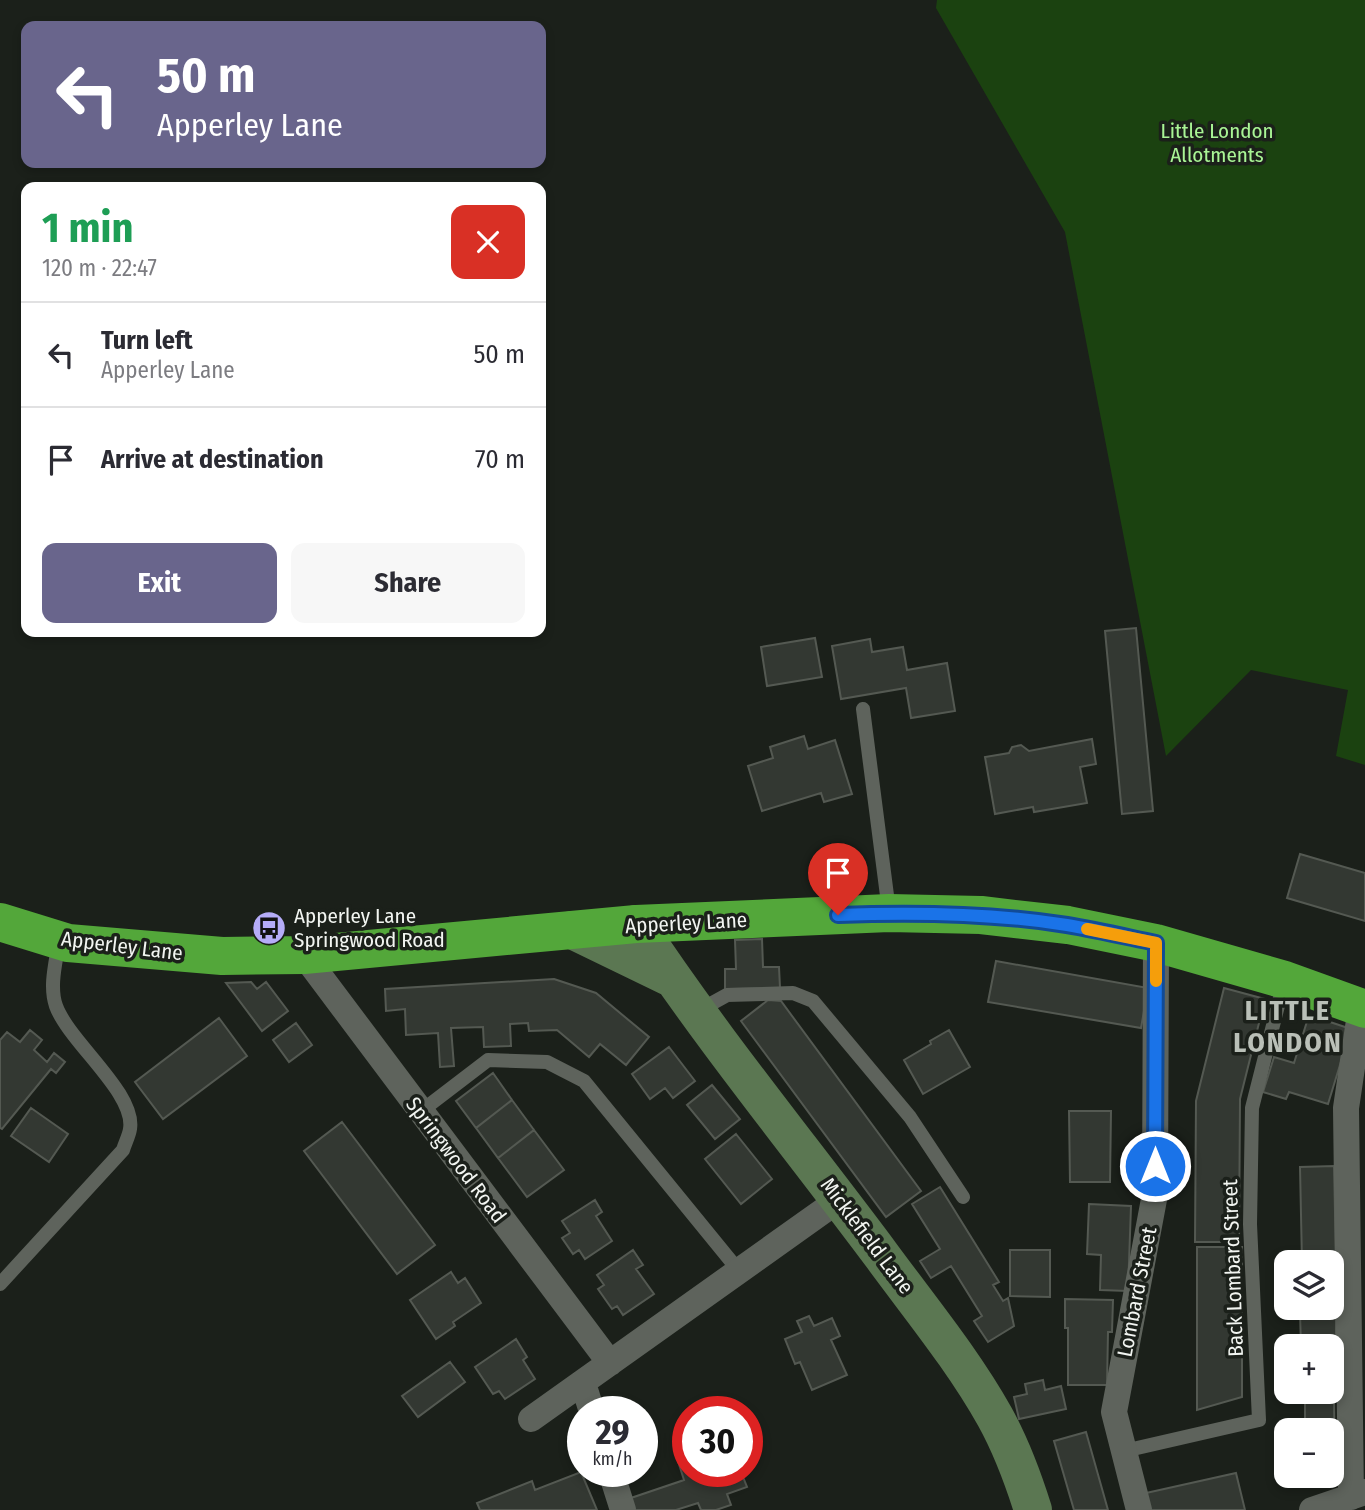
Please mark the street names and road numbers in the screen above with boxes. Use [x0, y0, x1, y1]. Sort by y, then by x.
street label: Apperley Lane [624, 907, 748, 939]
street label: Apperley Lane [60, 926, 184, 966]
street label: Springwood Road [400, 1092, 512, 1228]
street label: Micklefield Lane [815, 1173, 919, 1299]
street label: Back Lombard Street [1217, 1179, 1249, 1357]
street label: Lombard Street [1112, 1225, 1162, 1359]

